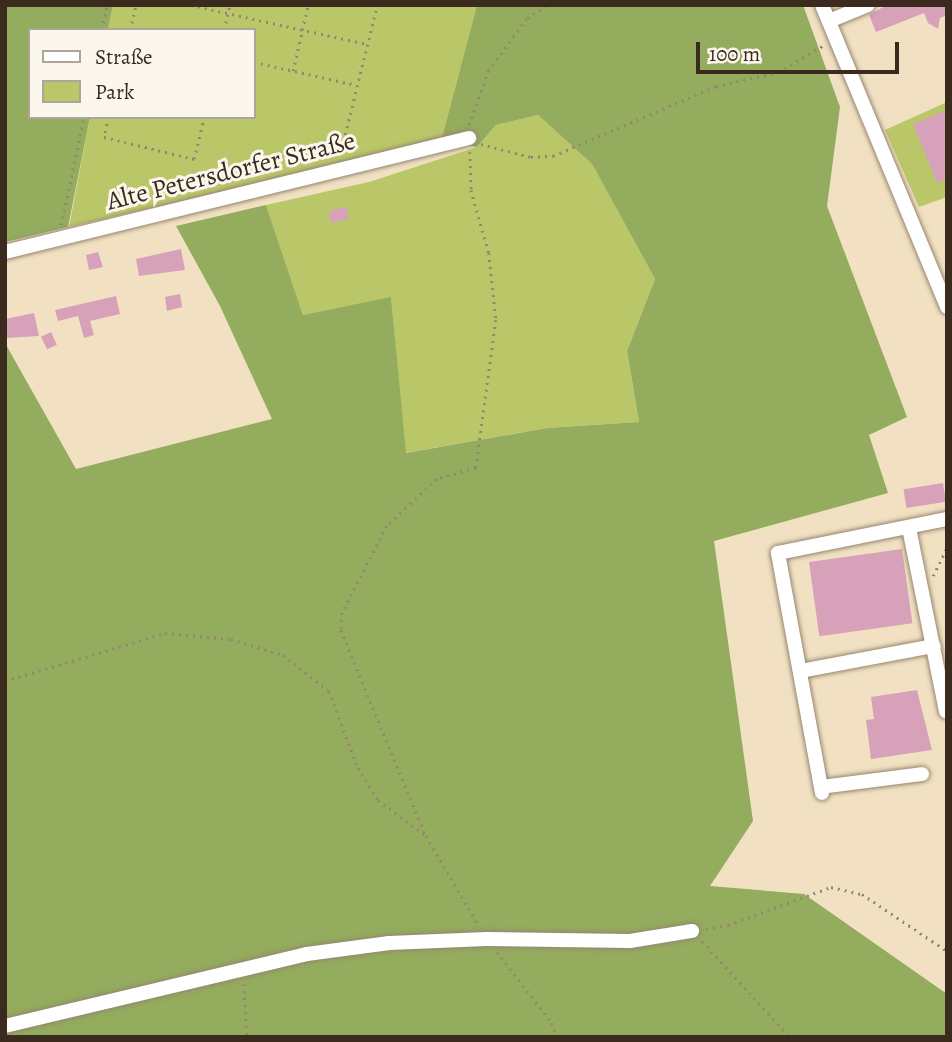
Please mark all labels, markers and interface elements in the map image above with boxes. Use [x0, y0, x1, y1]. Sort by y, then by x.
legend [28, 28, 256, 119]
scale bar [700, 28, 903, 72]
text: 100 m [709, 40, 760, 68]
text: Straße [95, 43, 153, 71]
text: Park [95, 78, 134, 106]
street label: Alte Petersdorfer Straße [104, 125, 358, 217]

